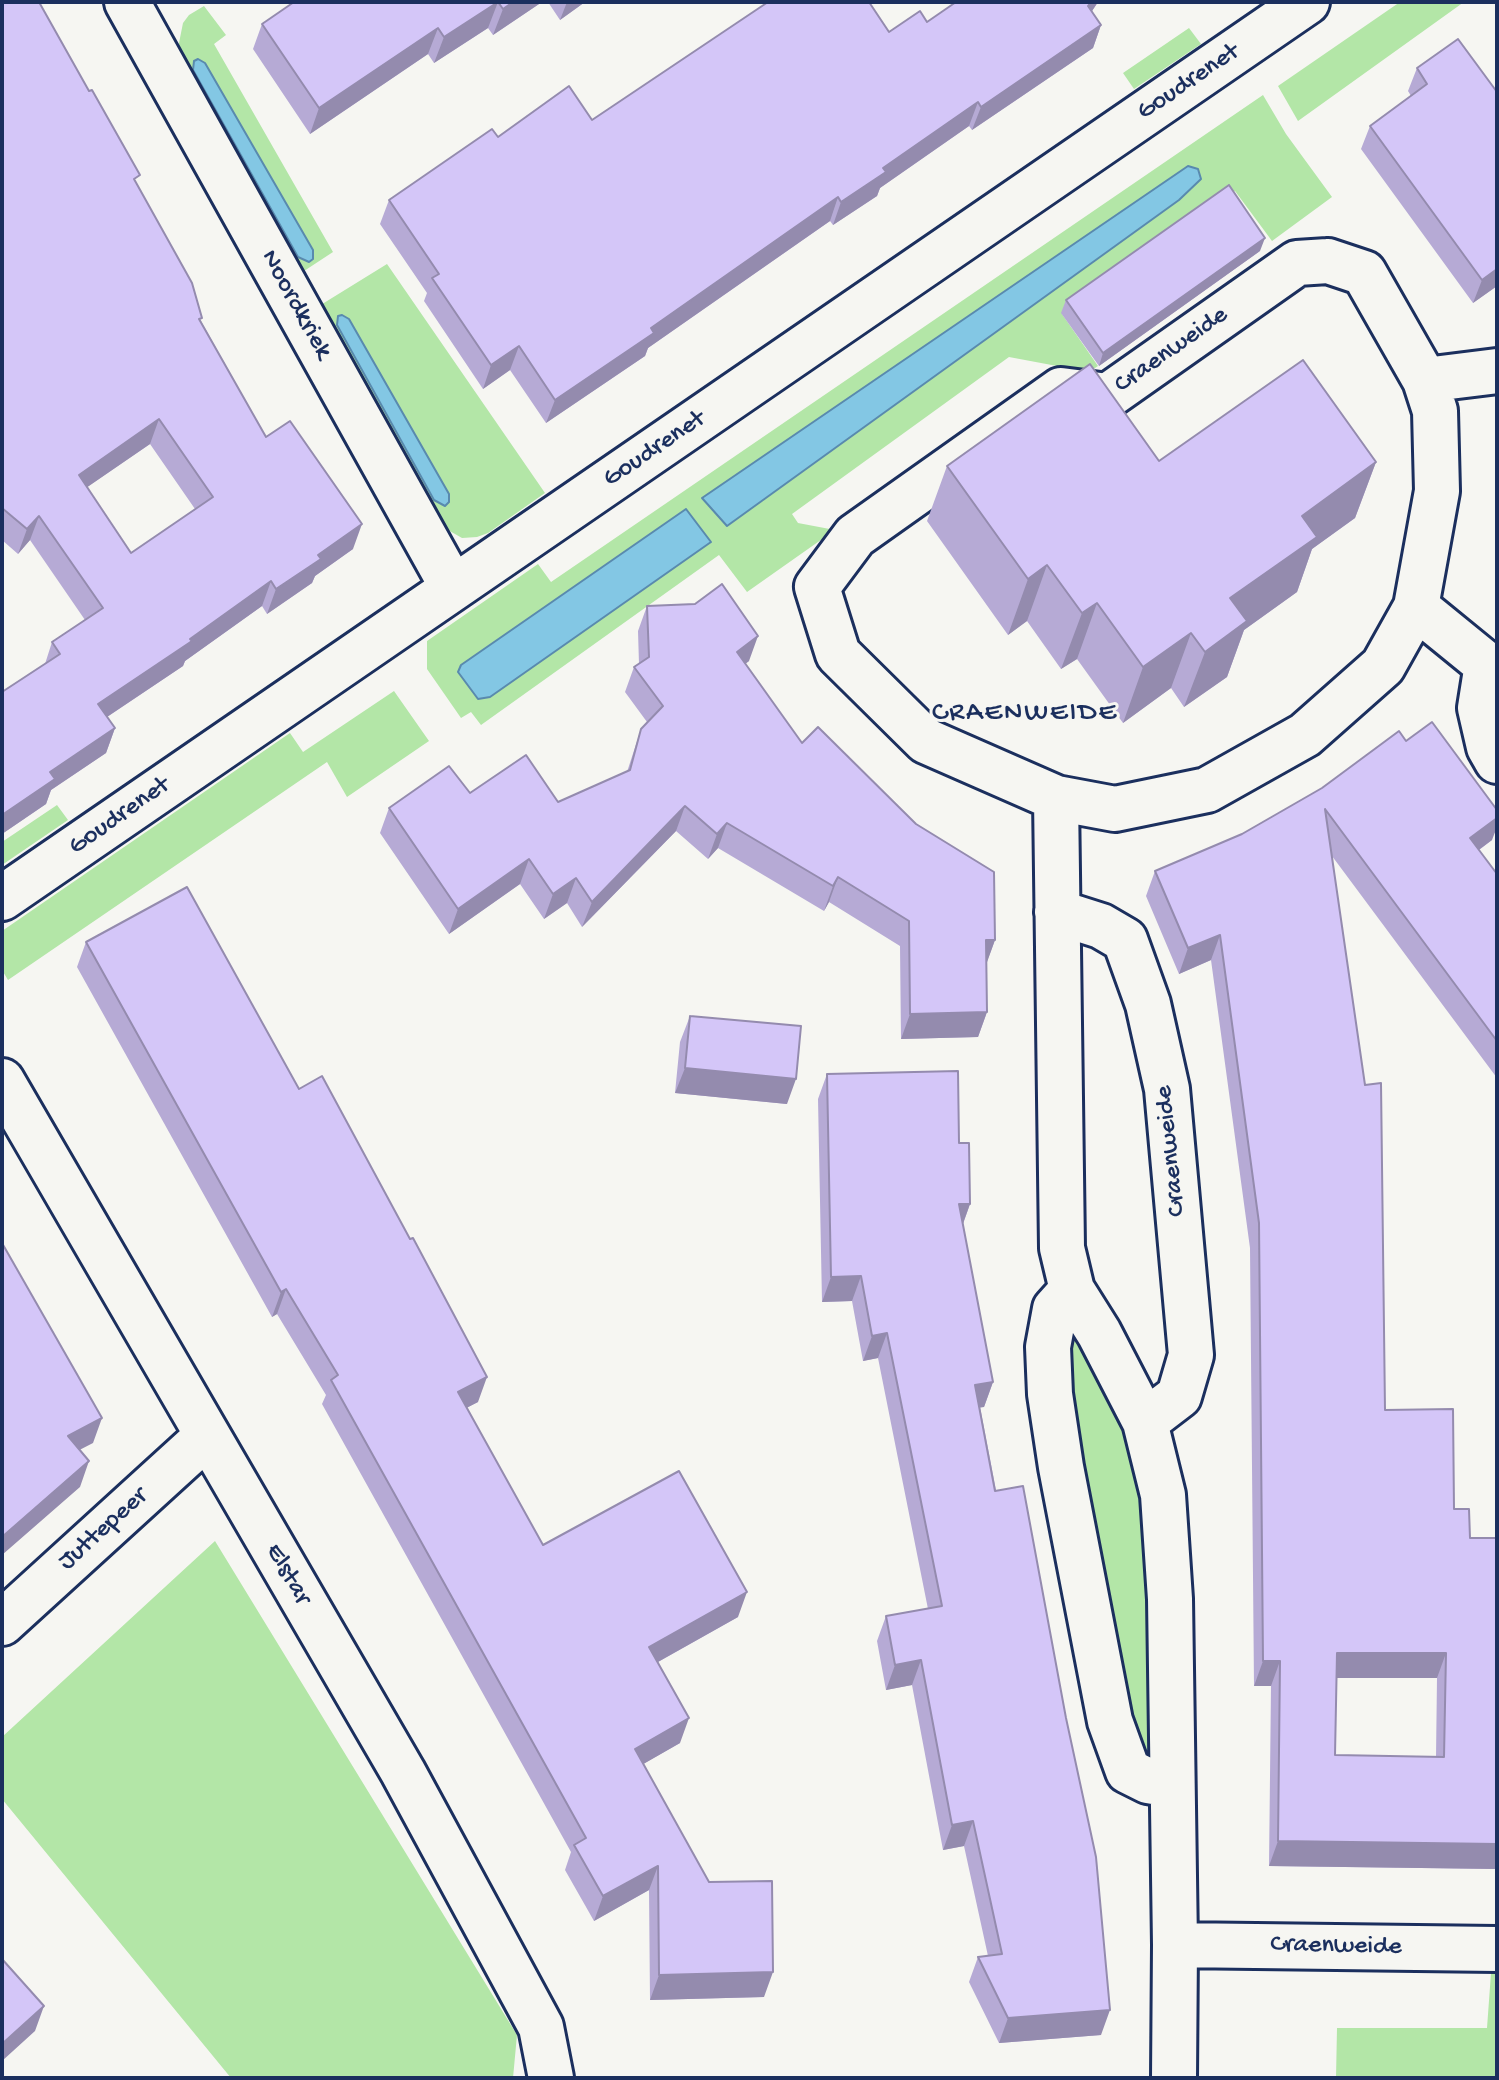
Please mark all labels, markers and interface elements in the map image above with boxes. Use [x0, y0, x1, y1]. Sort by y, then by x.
street label: Goudrenet [1132, 38, 1246, 128]
street label: Noordkriek [252, 245, 338, 365]
street label: Craenweide [1109, 301, 1235, 401]
street label: Goudrenet [598, 405, 712, 495]
district label: CRAENWEIDE [932, 698, 1118, 732]
street label: Goudrenet [63, 771, 177, 863]
street label: Craenweide [1150, 1084, 1194, 1218]
street label: Juttepeer [53, 1482, 155, 1578]
street label: Elstar [257, 1539, 317, 1611]
street label: Craenweide [1270, 1930, 1402, 1964]

